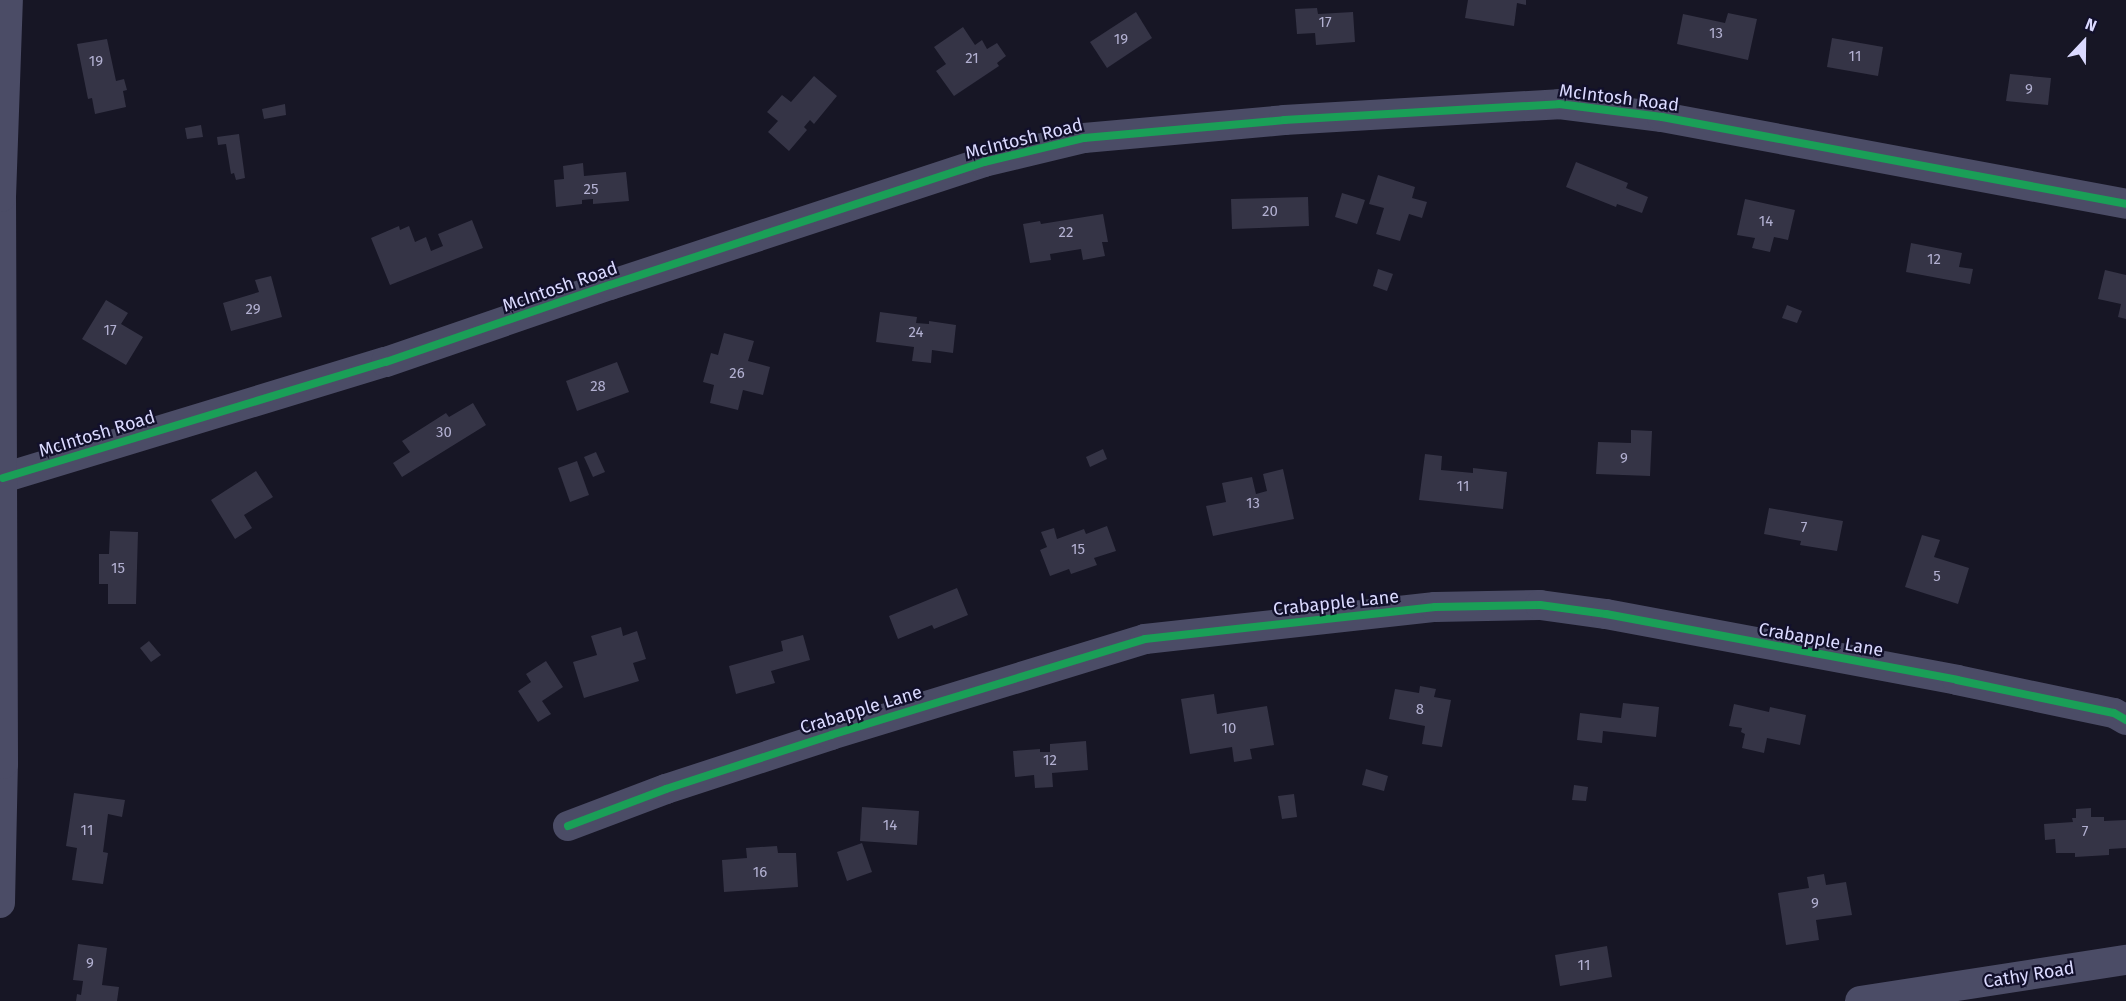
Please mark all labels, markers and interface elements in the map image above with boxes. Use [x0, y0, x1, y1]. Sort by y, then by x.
north arrow [2054, 12, 2114, 72]
house number: 17 [1318, 14, 1332, 32]
text: N [2082, 14, 2099, 36]
house number: 13 [1709, 25, 1723, 43]
house number: 19 [1114, 31, 1128, 49]
house number: 11 [1849, 48, 1861, 66]
house number: 21 [965, 50, 979, 68]
house number: 19 [89, 53, 103, 71]
street label: McIntosh Road [1558, 80, 1680, 116]
house number: 9 [2025, 81, 2033, 99]
street label: McIntosh Road [963, 114, 1085, 164]
house number: 25 [584, 181, 598, 199]
house number: 20 [1262, 203, 1278, 221]
house number: 14 [1759, 213, 1773, 231]
house number: 22 [1059, 224, 1073, 242]
house number: 12 [1927, 251, 1941, 269]
street label: McIntosh Road [500, 257, 620, 317]
house number: 29 [245, 301, 261, 319]
house number: 17 [103, 322, 117, 340]
house number: 24 [909, 324, 923, 342]
house number: 26 [729, 365, 745, 383]
house number: 28 [590, 378, 606, 396]
street label: McIntosh Road [36, 406, 158, 462]
house number: 30 [436, 424, 452, 442]
house number: 9 [1620, 450, 1628, 468]
house number: 11 [1457, 478, 1469, 496]
house number: 13 [1246, 495, 1260, 513]
house number: 7 [1801, 519, 1807, 537]
house number: 15 [1071, 541, 1085, 559]
house number: 15 [111, 560, 125, 578]
house number: 5 [1933, 568, 1941, 586]
street label: Crabapple Lane [1272, 586, 1400, 620]
street label: Crabapple Lane [1757, 618, 1885, 662]
street label: Crabapple Lane [797, 681, 925, 739]
house number: 8 [1416, 701, 1424, 719]
house number: 10 [1222, 720, 1236, 738]
house number: 12 [1043, 752, 1057, 770]
house number: 14 [883, 817, 897, 835]
house number: 11 [81, 822, 93, 840]
house number: 7 [2082, 823, 2088, 841]
house number: 16 [753, 864, 767, 882]
house number: 9 [1811, 895, 1819, 913]
house number: 9 [86, 955, 94, 973]
house number: 11 [1578, 957, 1590, 975]
street label: Cathy Road [1982, 957, 2076, 993]

